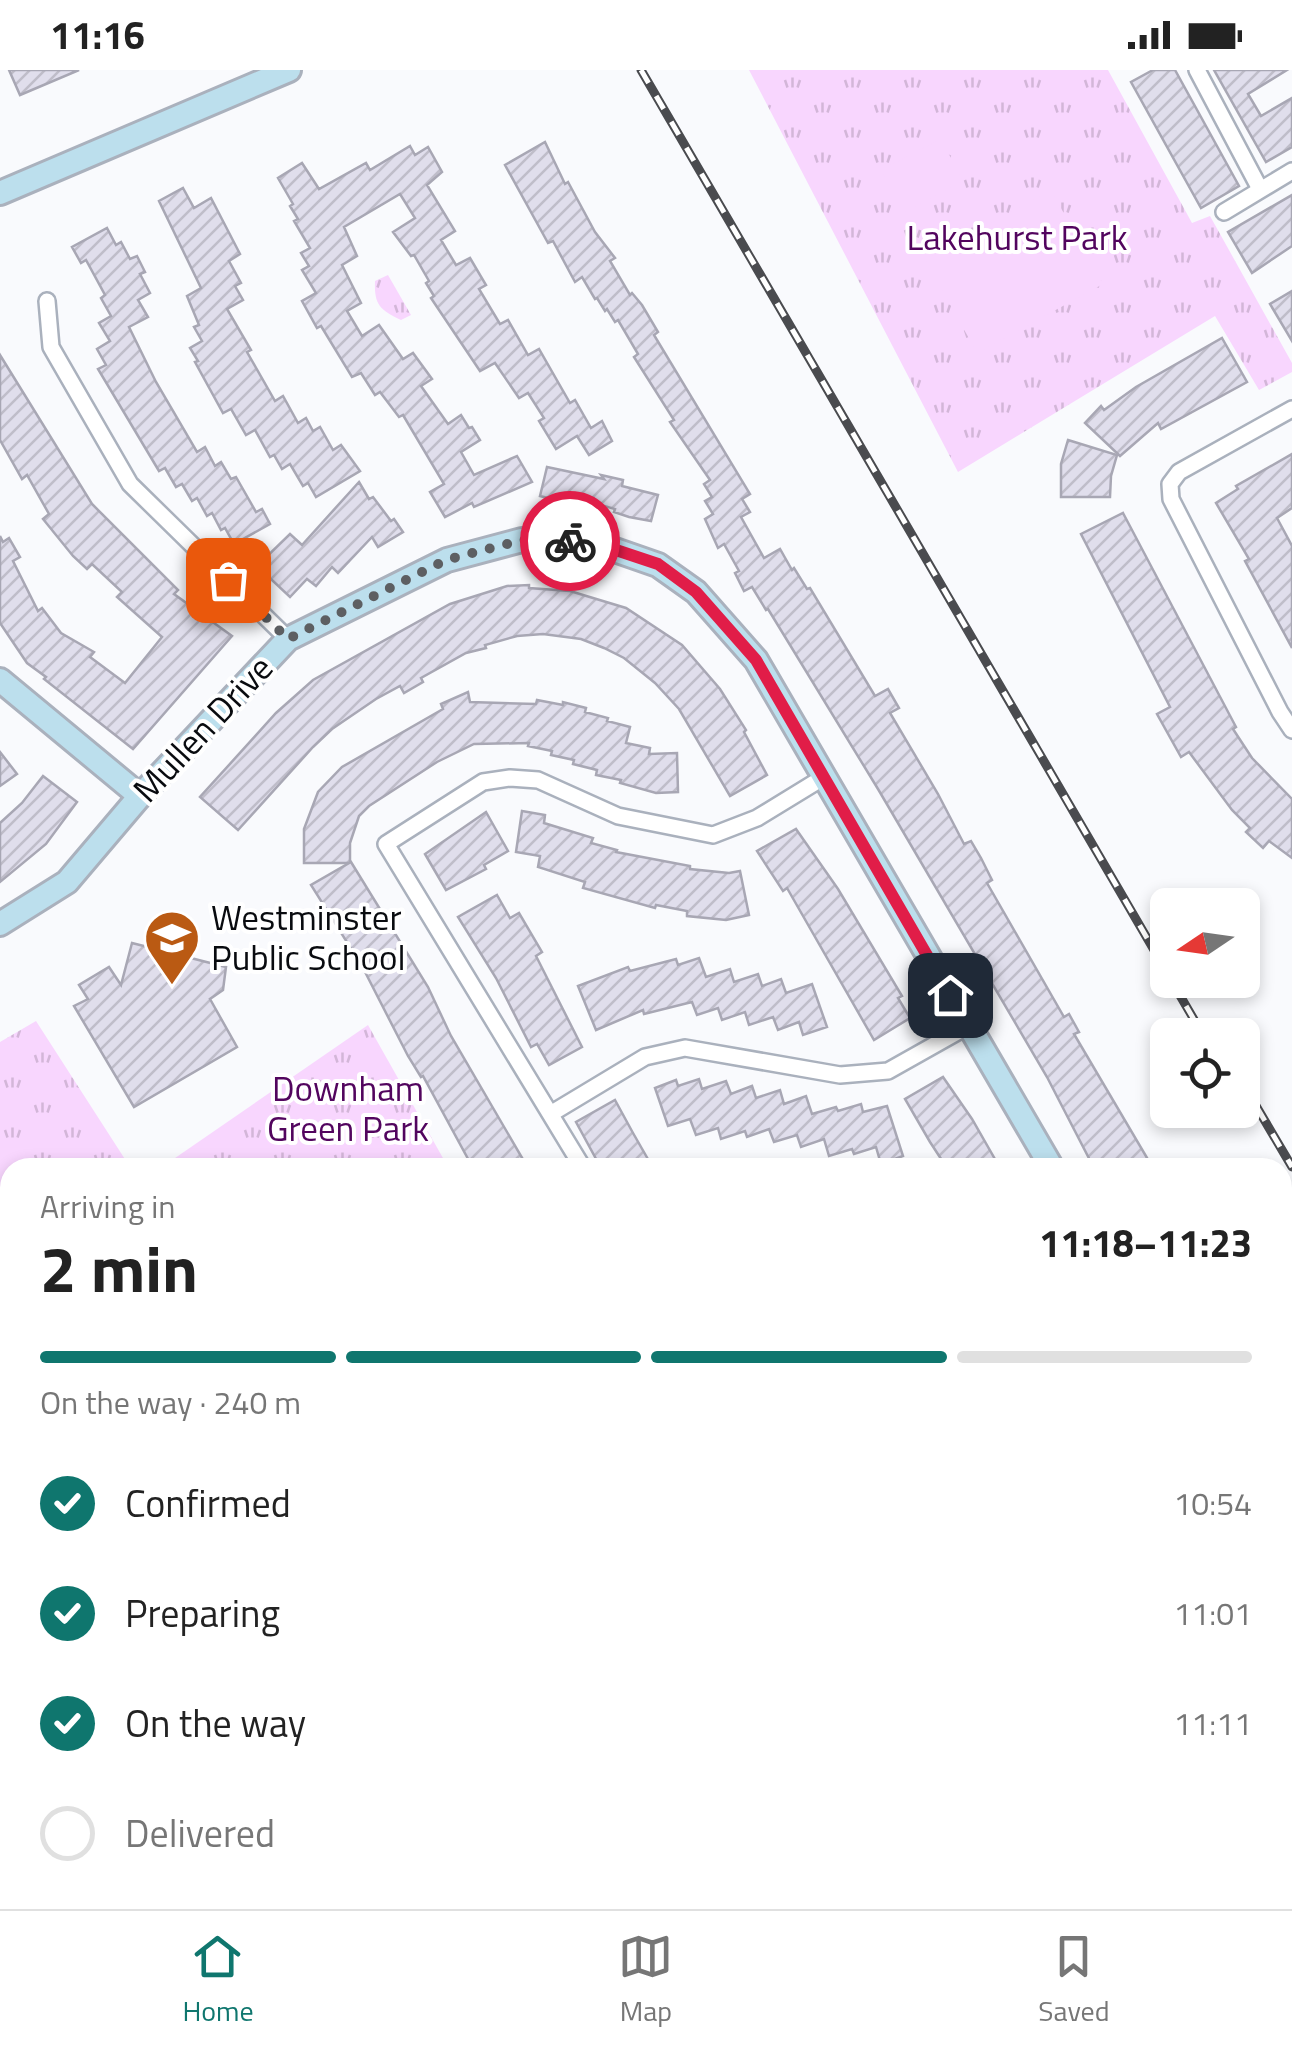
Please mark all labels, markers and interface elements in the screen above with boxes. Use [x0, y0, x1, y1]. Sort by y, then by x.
text: 11:16 [50, 6, 145, 64]
park label: Lakehurst Park [906, 210, 1128, 264]
courier [520, 491, 620, 591]
icon: bike [543, 514, 598, 569]
pin [186, 538, 271, 623]
icon: bag [201, 553, 256, 608]
street label: Mullen Drive [119, 642, 285, 814]
north arrow [1150, 888, 1260, 998]
map controls [1150, 888, 1260, 1128]
place label: Westminster Public School [211, 890, 406, 984]
school or university icon: Westminster Public School [142, 908, 202, 987]
pin [908, 953, 993, 1038]
icon: home [923, 968, 978, 1023]
button: locate [1150, 1018, 1260, 1128]
park label: Downham Green Park [267, 1061, 429, 1155]
text: Arriving in [40, 1182, 176, 1230]
text: 11:18–11:23 [1039, 1214, 1252, 1272]
text: 2 min [40, 1218, 198, 1317]
text: On the way · 240 m [40, 1378, 301, 1426]
text: Confirmed [125, 1474, 291, 1532]
icon: check [40, 1476, 95, 1531]
text: 10:54 [1173, 1479, 1252, 1527]
text: Preparing [125, 1584, 280, 1642]
icon: check [40, 1586, 95, 1641]
text: 11:01 [1173, 1589, 1252, 1637]
text: On the way [125, 1694, 306, 1752]
icon: check [40, 1696, 95, 1751]
text: 11:11 [1173, 1699, 1252, 1747]
text: Delivered [125, 1804, 275, 1862]
tab: Home [182, 1929, 254, 2032]
tab: Map [618, 1929, 673, 2032]
tab: Saved [1038, 1929, 1110, 2032]

